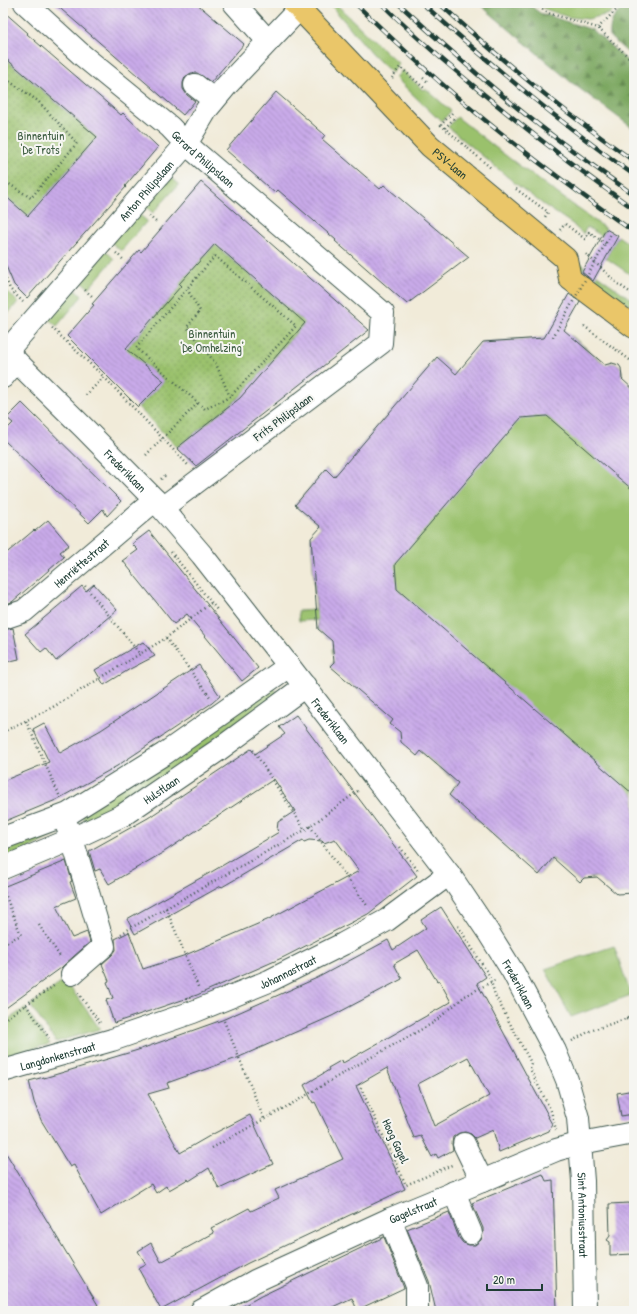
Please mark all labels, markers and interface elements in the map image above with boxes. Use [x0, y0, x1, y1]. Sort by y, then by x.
street label: Gerard Philipslaan [168, 126, 239, 191]
park label: Binnentuin 'De Trots' [18, 127, 64, 158]
street label: PSV-laan [429, 143, 472, 183]
street label: Anton Philipslaan [115, 156, 177, 224]
park label: Binnentuin 'De Omhelzing' [180, 325, 244, 356]
street label: Frits Philipslaan [249, 389, 316, 446]
street label: Frederiklaan [100, 445, 151, 495]
street label: Henriëttestraat [50, 534, 113, 591]
street label: Frederiklaan [307, 693, 354, 747]
street label: Hulstlaan [139, 771, 182, 808]
street label: Johannastraat [257, 950, 320, 993]
street label: Frederiklaan [498, 955, 539, 1012]
street label: Langdonkenstraat [18, 1036, 98, 1074]
street label: Hoog Gagel [378, 1116, 414, 1167]
street label: Sint Antoniusstraat [574, 1172, 593, 1259]
street label: Gagelstraat [386, 1192, 440, 1227]
scale bar [487, 1266, 542, 1292]
text: 20 m [493, 1271, 515, 1288]

